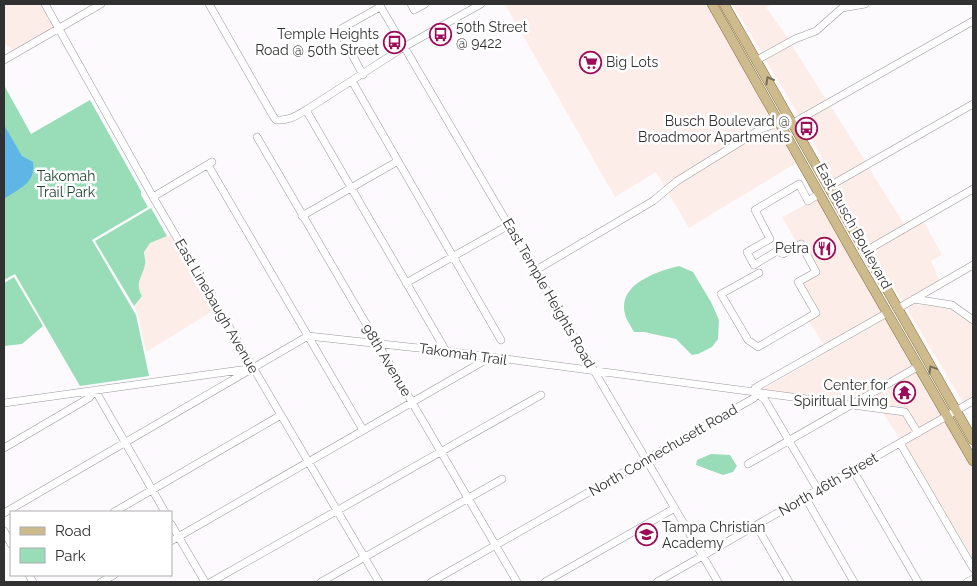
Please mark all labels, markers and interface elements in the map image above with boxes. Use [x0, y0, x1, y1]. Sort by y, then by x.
place label: 50th Street @ 9422 [456, 19, 528, 51]
bus stop icon: 50th Street @ 9422 [428, 23, 452, 47]
place label: Temple Heights Road @ 50th Street [255, 26, 379, 58]
bus stop icon: Temple Heights Road @ 50th Street [383, 30, 407, 54]
supermarket icon: Big Lots [578, 50, 602, 74]
place label: Big Lots [606, 54, 659, 70]
one-way arrow [765, 77, 775, 86]
place label: Busch Boulevard @ Broadmoor Apartments [638, 113, 790, 145]
bus stop icon: Busch Boulevard @ Broadmoor Apartments [794, 117, 818, 141]
street label: East Busch Boulevard [813, 160, 895, 292]
park label: Takomah Trail Park [37, 168, 96, 200]
street label: East Temple Heights Road [500, 215, 598, 371]
street label: East Linebaugh Avenue [172, 236, 262, 376]
restaurant icon: Petra [813, 236, 837, 260]
place label: Petra [775, 240, 809, 256]
street label: 98th Avenue [359, 321, 415, 399]
street label: Takomah Trail [418, 340, 508, 368]
one-way arrow [928, 365, 938, 374]
place label: Center for Spiritual Living [794, 377, 888, 409]
temple icon: Center for Spiritual Living [892, 381, 916, 405]
street label: North Connechusett Road [586, 401, 740, 499]
street label: North 46th Street [776, 449, 881, 519]
legend [10, 511, 172, 576]
place label: Tampa Christian Academy [662, 519, 765, 551]
text: Road [55, 522, 91, 540]
school or university icon: Tampa Christian Academy [634, 523, 658, 547]
text: Park [55, 547, 86, 565]

